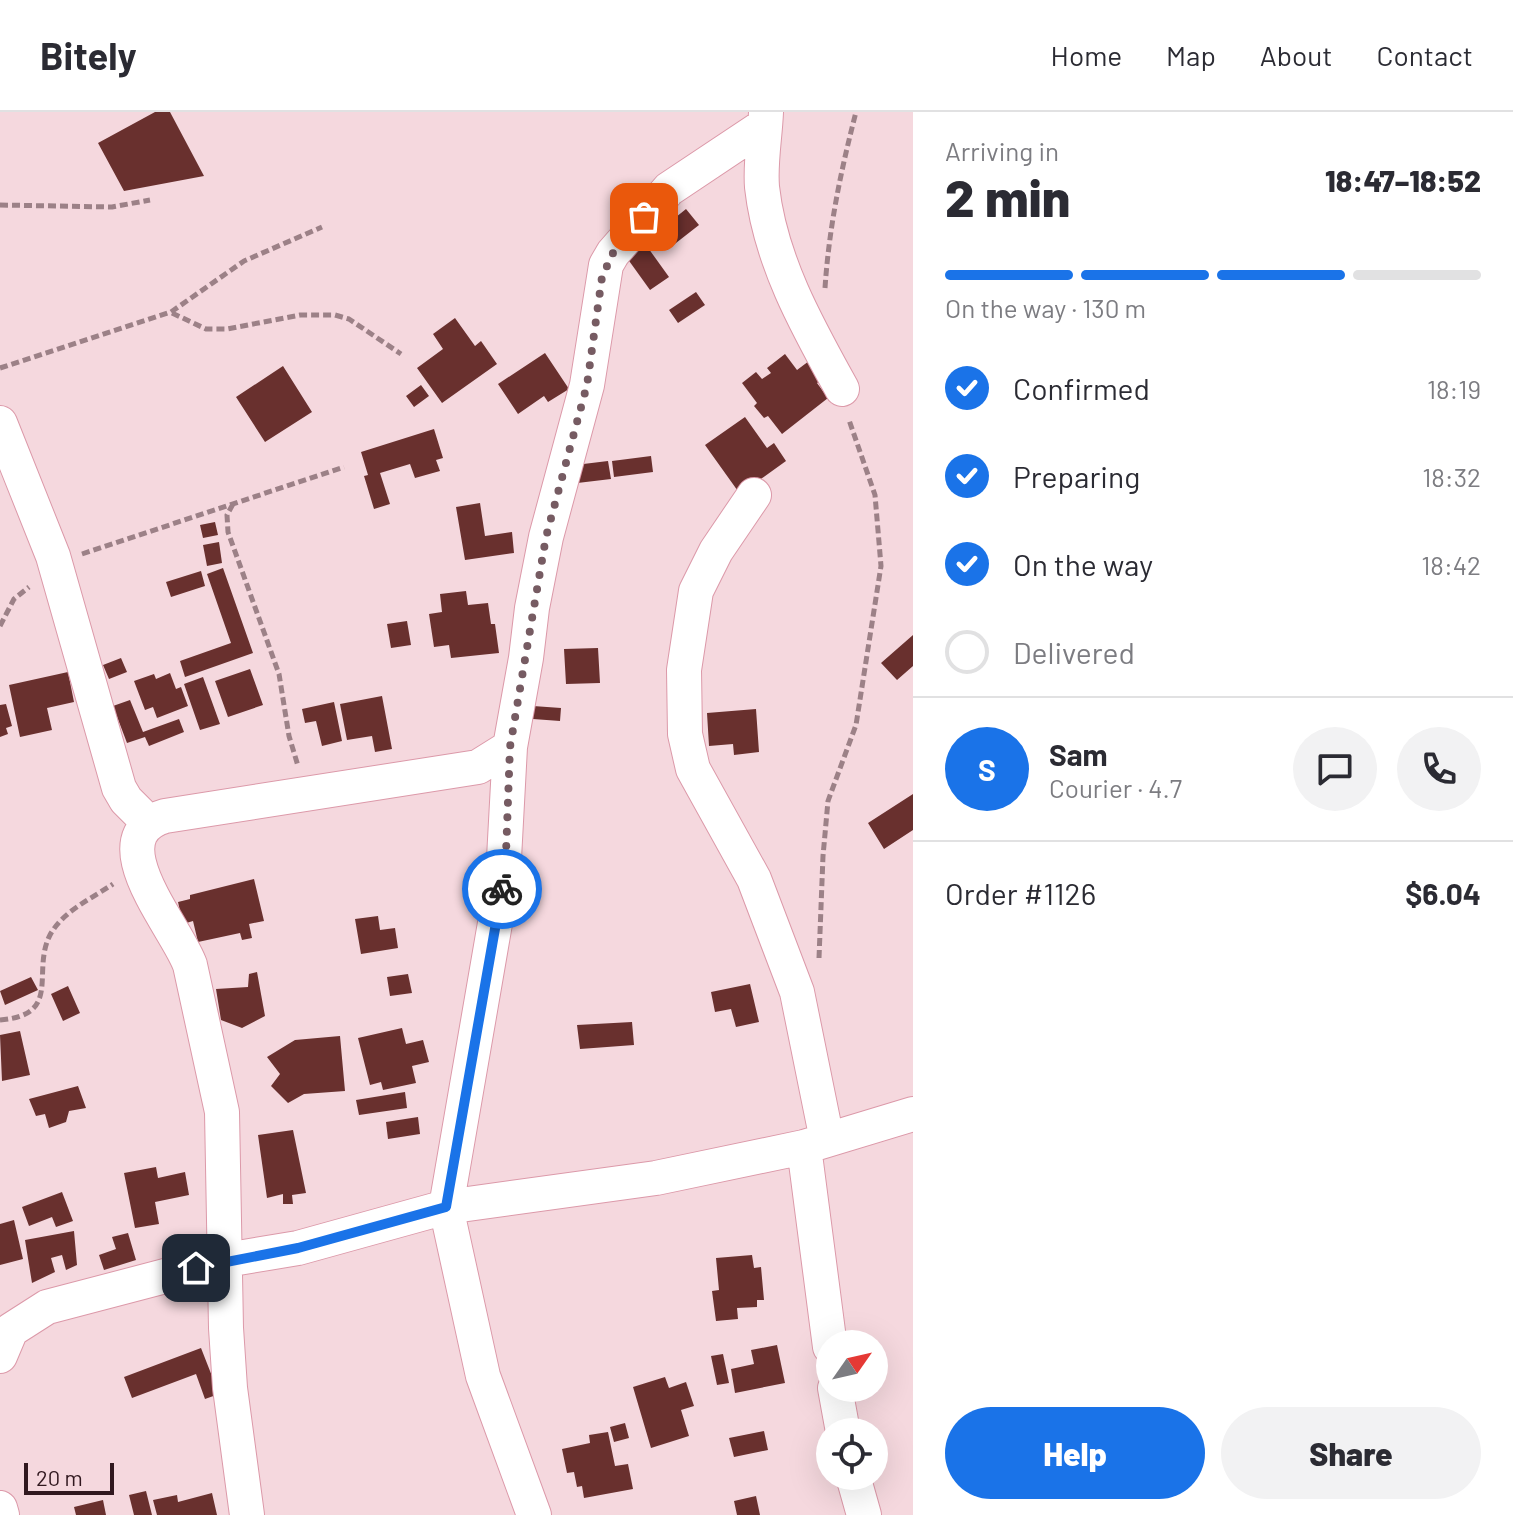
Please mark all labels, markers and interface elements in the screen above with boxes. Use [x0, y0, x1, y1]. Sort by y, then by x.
text: Bitely [40, 32, 137, 78]
text: Home [1051, 38, 1122, 72]
text: Map [1166, 38, 1216, 72]
text: About [1260, 38, 1332, 72]
text: Contact [1376, 38, 1473, 72]
text: Arriving in [945, 135, 1059, 166]
text: 18:47–18:52 [1325, 162, 1481, 198]
text: 2 min [945, 165, 1070, 227]
pin [610, 183, 678, 251]
icon: bag [622, 195, 666, 239]
text: On the way · 130 m [945, 292, 1146, 323]
icon: check [945, 366, 989, 410]
text: Confirmed [1013, 370, 1150, 406]
text: 18:19 [1427, 373, 1481, 404]
icon: check [945, 454, 989, 498]
text: Preparing [1013, 458, 1140, 494]
text: 18:32 [1422, 461, 1481, 492]
icon: check [945, 542, 989, 586]
text: On the way [1013, 546, 1153, 582]
text: 18:42 [1421, 549, 1481, 580]
text: Delivered [1013, 634, 1135, 670]
button: chat [1293, 727, 1377, 811]
button: phone [1397, 727, 1481, 811]
text: Sam [1049, 736, 1108, 772]
text: S [978, 751, 996, 787]
text: Courier · 4.7 [1049, 772, 1182, 803]
courier [462, 849, 542, 929]
icon: bike [480, 867, 524, 911]
text: Order #1126 [945, 875, 1096, 911]
text: $6.04 [1405, 875, 1481, 911]
pin [162, 1234, 230, 1302]
icon: home [174, 1246, 218, 1290]
north arrow [816, 1330, 888, 1402]
map controls [816, 1330, 888, 1490]
button: Help [945, 1407, 1205, 1499]
button: Share [1221, 1407, 1481, 1499]
button: locate [816, 1418, 888, 1490]
scale bar [24, 1459, 114, 1495]
text: 20 m [36, 1464, 83, 1490]

